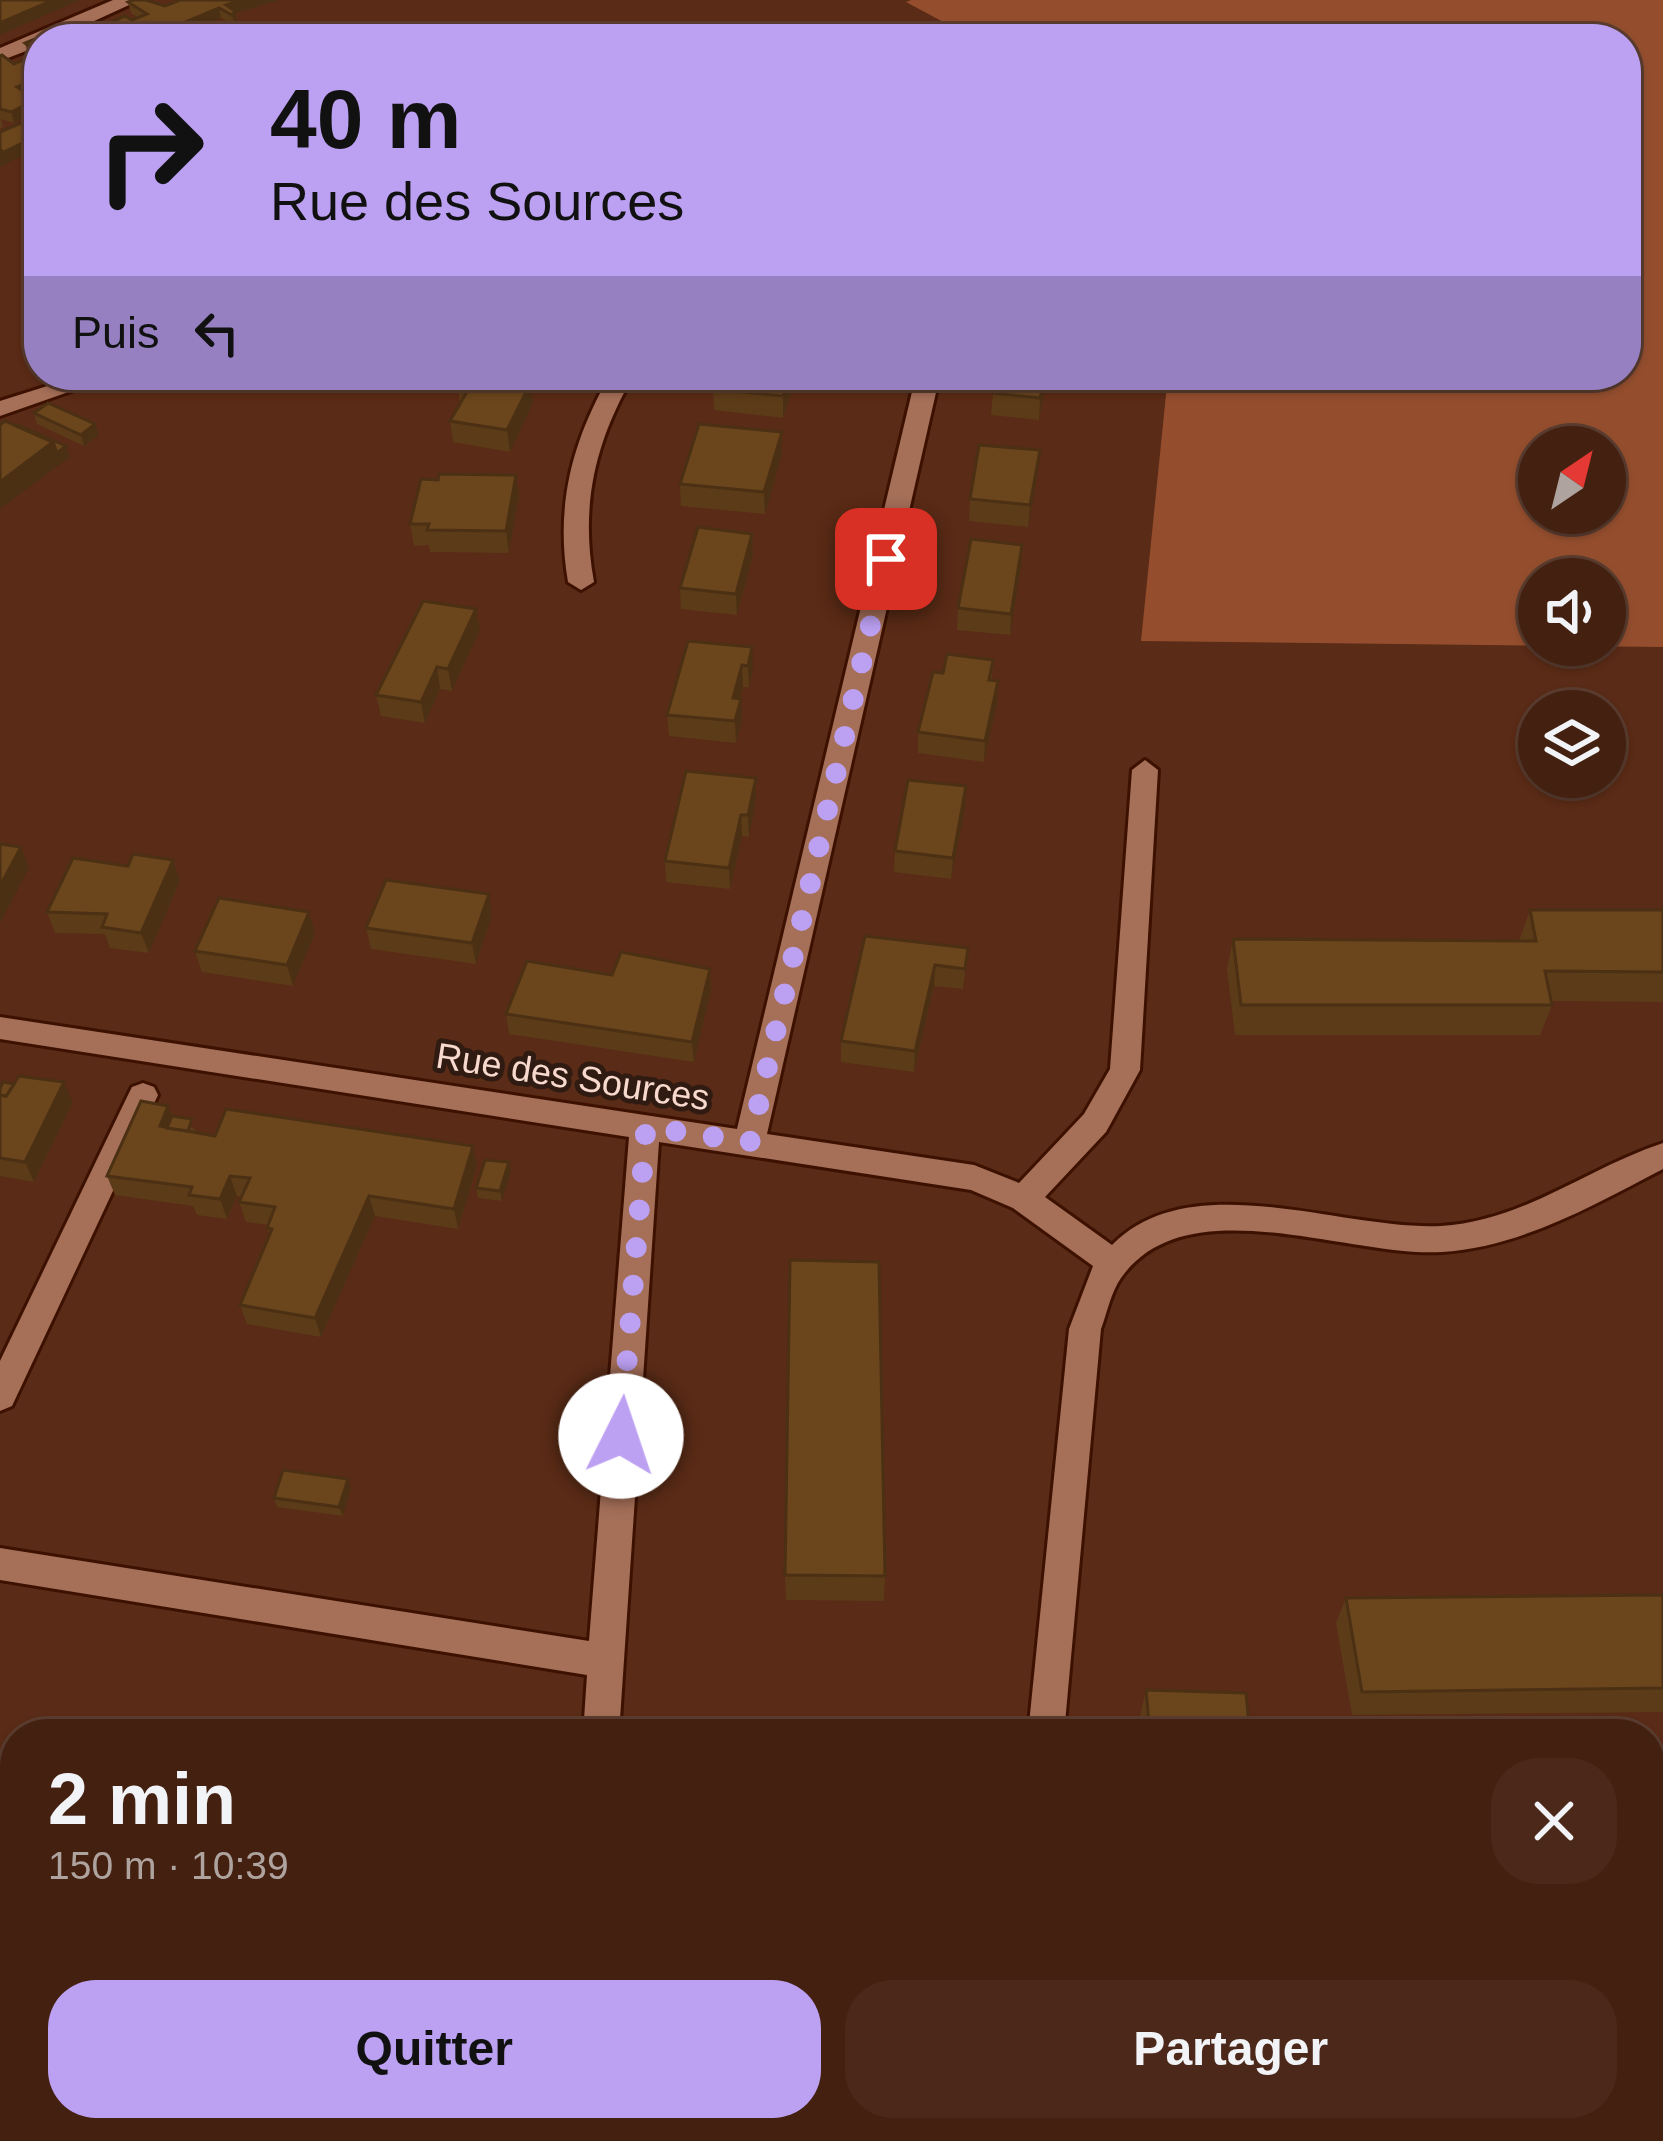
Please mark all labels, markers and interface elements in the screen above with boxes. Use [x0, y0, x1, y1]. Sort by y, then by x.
icon: right [72, 72, 228, 228]
text: 40 m [270, 72, 461, 166]
text: Rue des Sources [270, 171, 684, 231]
icon: left [184, 300, 250, 366]
text: Puis [72, 307, 160, 358]
north arrow [1518, 426, 1626, 534]
map controls [1518, 426, 1626, 798]
pin [835, 508, 937, 610]
icon: arrive [853, 526, 919, 592]
button: sound [1518, 558, 1626, 666]
button: layers [1518, 690, 1626, 798]
street label: Rue des Sources [433, 1035, 713, 1118]
position arrow [558, 1373, 684, 1499]
button: close [1491, 1758, 1617, 1884]
text: 2 min [48, 1759, 236, 1839]
text: 150 m · 10:39 [48, 1844, 289, 1887]
button: Quitter [48, 1980, 821, 2118]
button: Partager [845, 1980, 1617, 2118]

